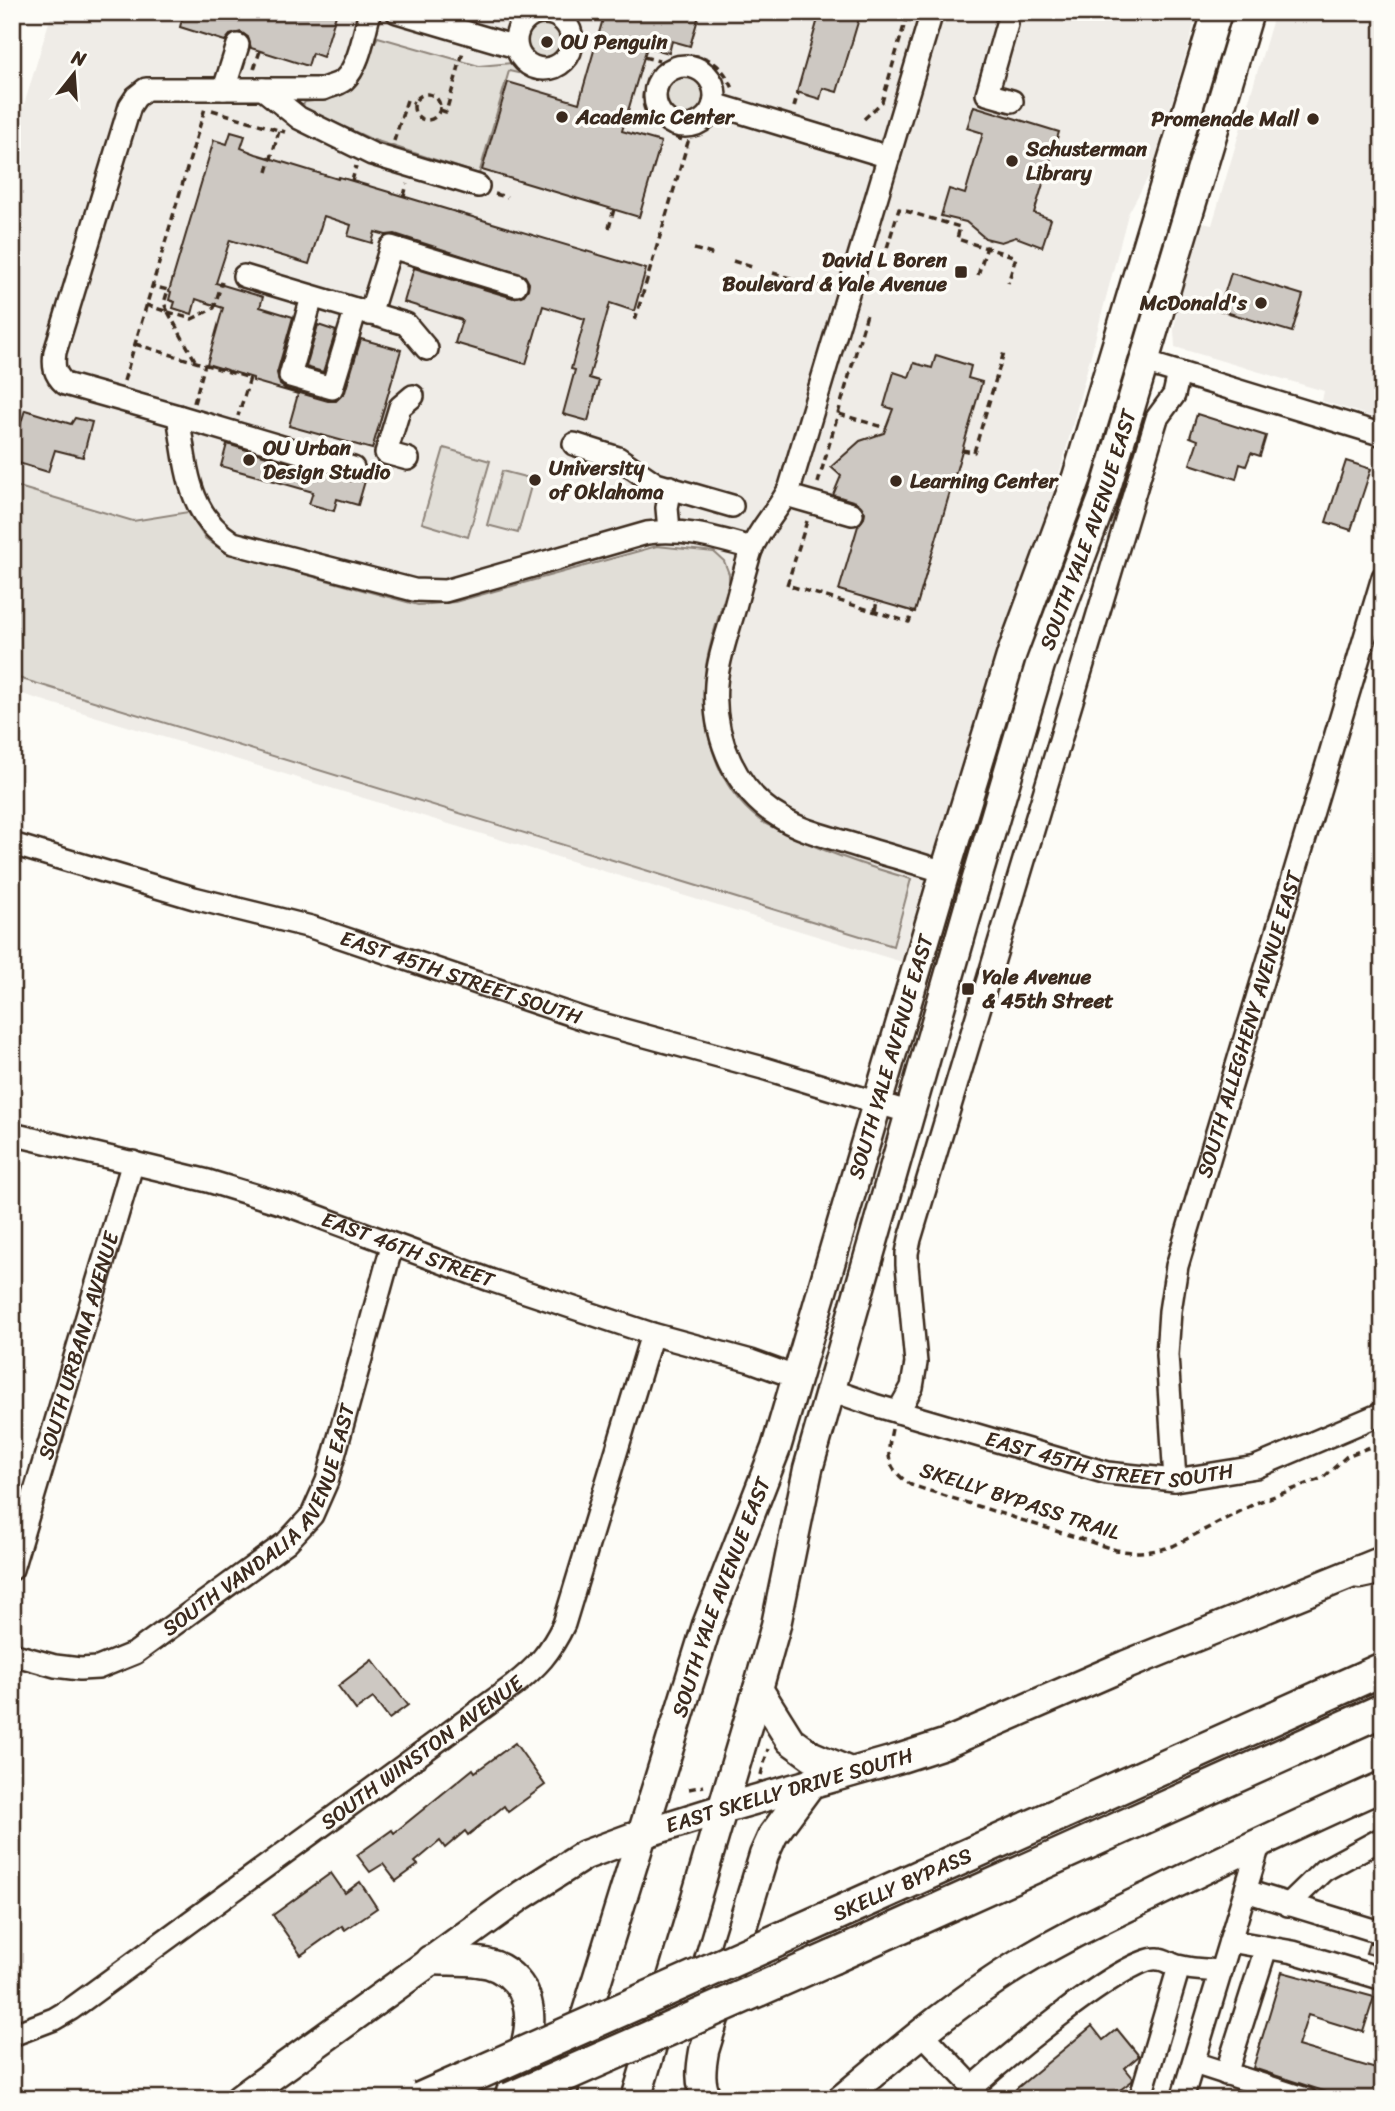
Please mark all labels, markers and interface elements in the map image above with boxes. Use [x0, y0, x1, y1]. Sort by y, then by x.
place label: OU Penguin [561, 23, 668, 61]
marker: OU Penguin [539, 34, 555, 50]
north arrow [38, 38, 108, 108]
text: N [67, 40, 91, 76]
place label: Academic Center [575, 98, 736, 136]
place label: Promenade Mall [1151, 100, 1300, 138]
marker: Academic Center [554, 109, 570, 125]
marker: Promenade Mall [1305, 111, 1321, 127]
place label: Schusterman Library [1025, 130, 1148, 192]
marker: Schusterman Library [1004, 153, 1020, 169]
place label: David L Boren Boulevard & Yale Avenue [722, 241, 948, 303]
marker: David L Boren Boulevard & Yale Avenue [953, 264, 969, 280]
place label: McDonald's [1139, 284, 1247, 322]
marker: McDonald's [1253, 295, 1269, 311]
street label: SOUTH YALE AVENUE EAST [1028, 403, 1148, 656]
place label: OU Urban Design Studio [263, 429, 391, 491]
place label: University of Oklahoma [549, 449, 664, 511]
marker: OU Urban Design Studio [241, 452, 257, 468]
place label: Learning Center [910, 462, 1060, 500]
marker: University of Oklahoma [527, 472, 543, 488]
marker: Learning Center [888, 473, 904, 489]
street label: SOUTH ALLEGHENY AVENUE EAST [1185, 865, 1313, 1182]
street label: EAST 45TH STREET SOUTH [335, 919, 588, 1036]
street label: SOUTH YALE AVENUE EAST [837, 928, 945, 1184]
place label: Yale Avenue & 45th Street [982, 958, 1114, 1020]
marker: Yale Avenue & 45th Street [960, 981, 976, 997]
street label: EAST 46TH STREET [316, 1200, 501, 1300]
street label: SOUTH URBANA AVENUE [27, 1226, 131, 1464]
street label: SOUTH VANDALIA AVENUE EAST [154, 1398, 367, 1646]
street label: EAST 45TH STREET SOUTH [981, 1419, 1237, 1499]
street label: SKELLY BYPASS TRAIL [915, 1451, 1125, 1551]
street label: SOUTH YALE AVENUE EAST [660, 1470, 782, 1722]
street label: SOUTH WINSTON AVENUE [312, 1665, 533, 1840]
street label: EAST SKELLY DRIVE SOUTH [661, 1736, 918, 1845]
street label: SKELLY BYPASS [826, 1837, 978, 1932]

